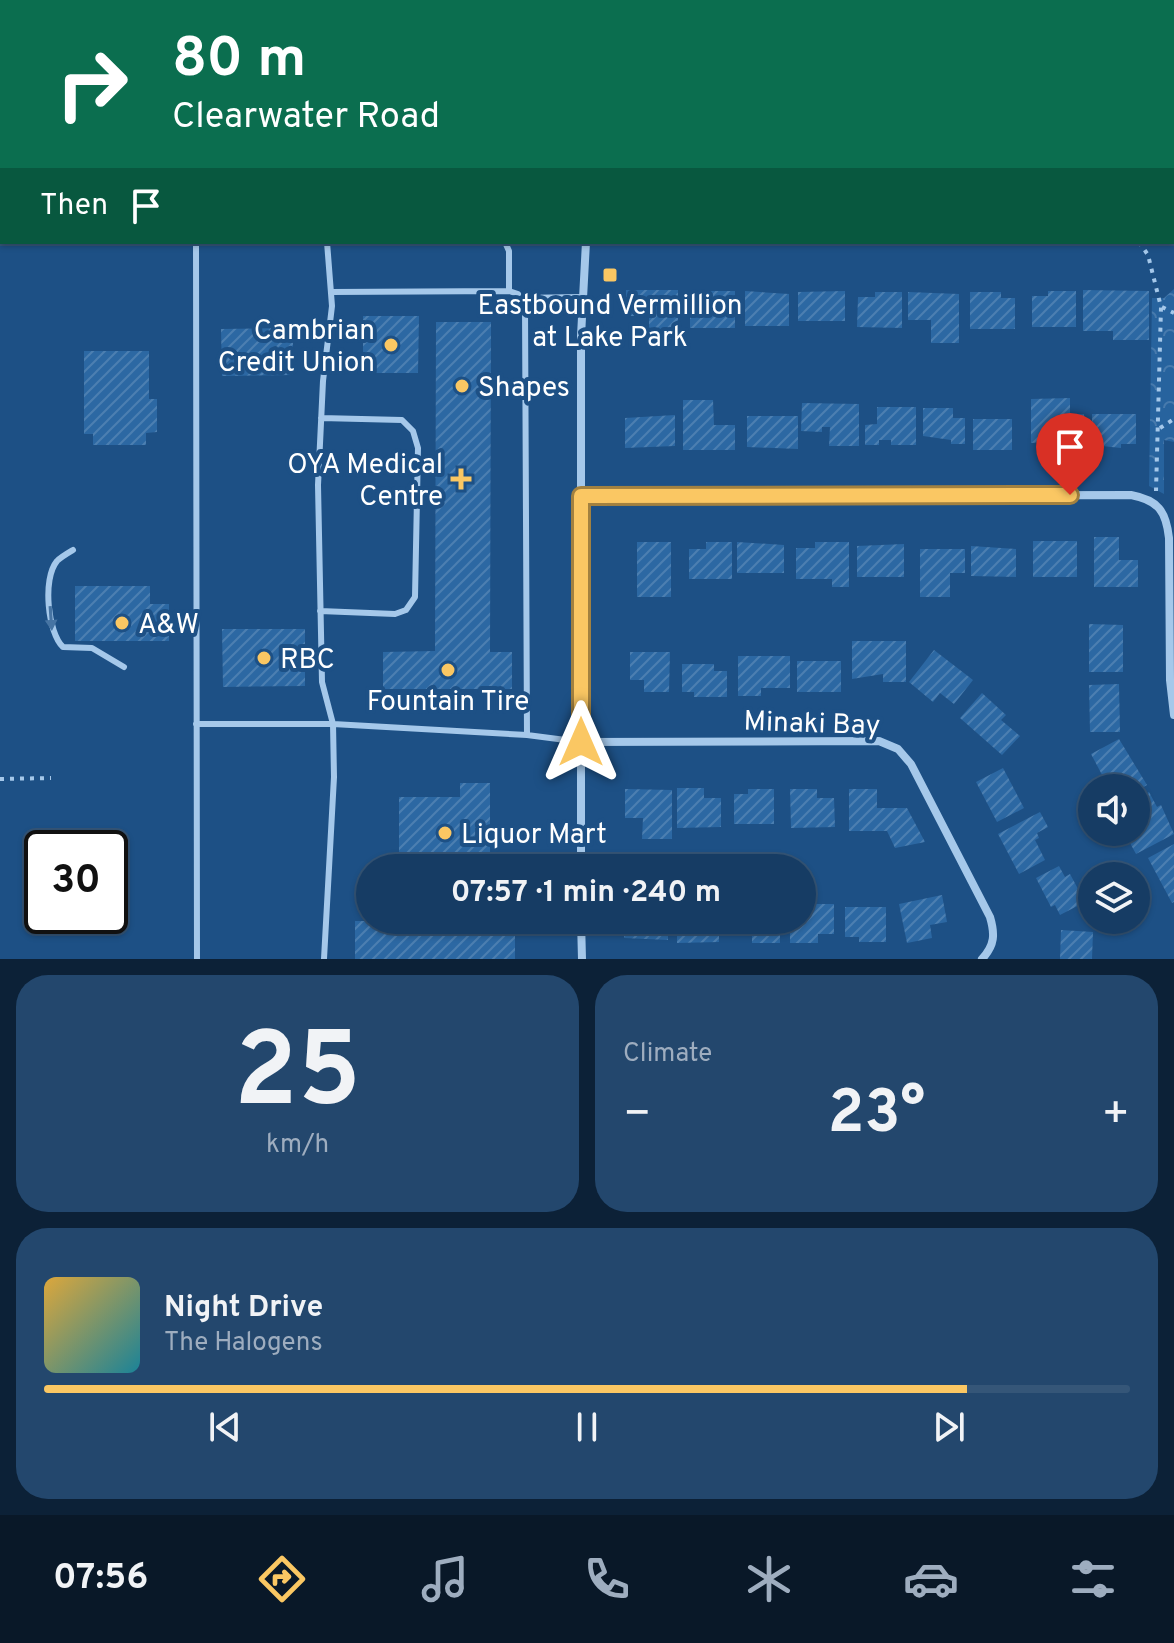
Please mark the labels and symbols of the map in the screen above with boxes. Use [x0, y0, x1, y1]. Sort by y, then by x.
marker: Eastbound Vermillion at Lake Park [601, 266, 619, 284]
place label: Eastbound Vermillion at Lake Park [478, 289, 742, 357]
place label: Cambrian Credit Union [218, 314, 375, 382]
marker: Cambrian Credit Union [382, 336, 400, 354]
place label: Shapes [478, 371, 570, 407]
marker: Shapes [453, 377, 471, 395]
pin [1036, 413, 1104, 495]
place label: OYA Medical Centre [287, 448, 443, 516]
marker: OYA Medical Centre [450, 468, 472, 490]
one-way arrow [44, 606, 57, 631]
place label: A&W [138, 608, 199, 644]
marker: A&W [113, 614, 131, 632]
place label: RBC [280, 643, 335, 679]
marker: RBC [255, 649, 273, 667]
marker: Fountain Tire [439, 661, 457, 679]
place label: Fountain Tire [367, 685, 529, 721]
position arrow [539, 700, 623, 784]
street label: Minaki Bay [743, 705, 881, 745]
place label: Liquor Mart [461, 818, 607, 854]
marker: Liquor Mart [436, 824, 454, 842]
speed limit sign: 30 [24, 830, 128, 934]

